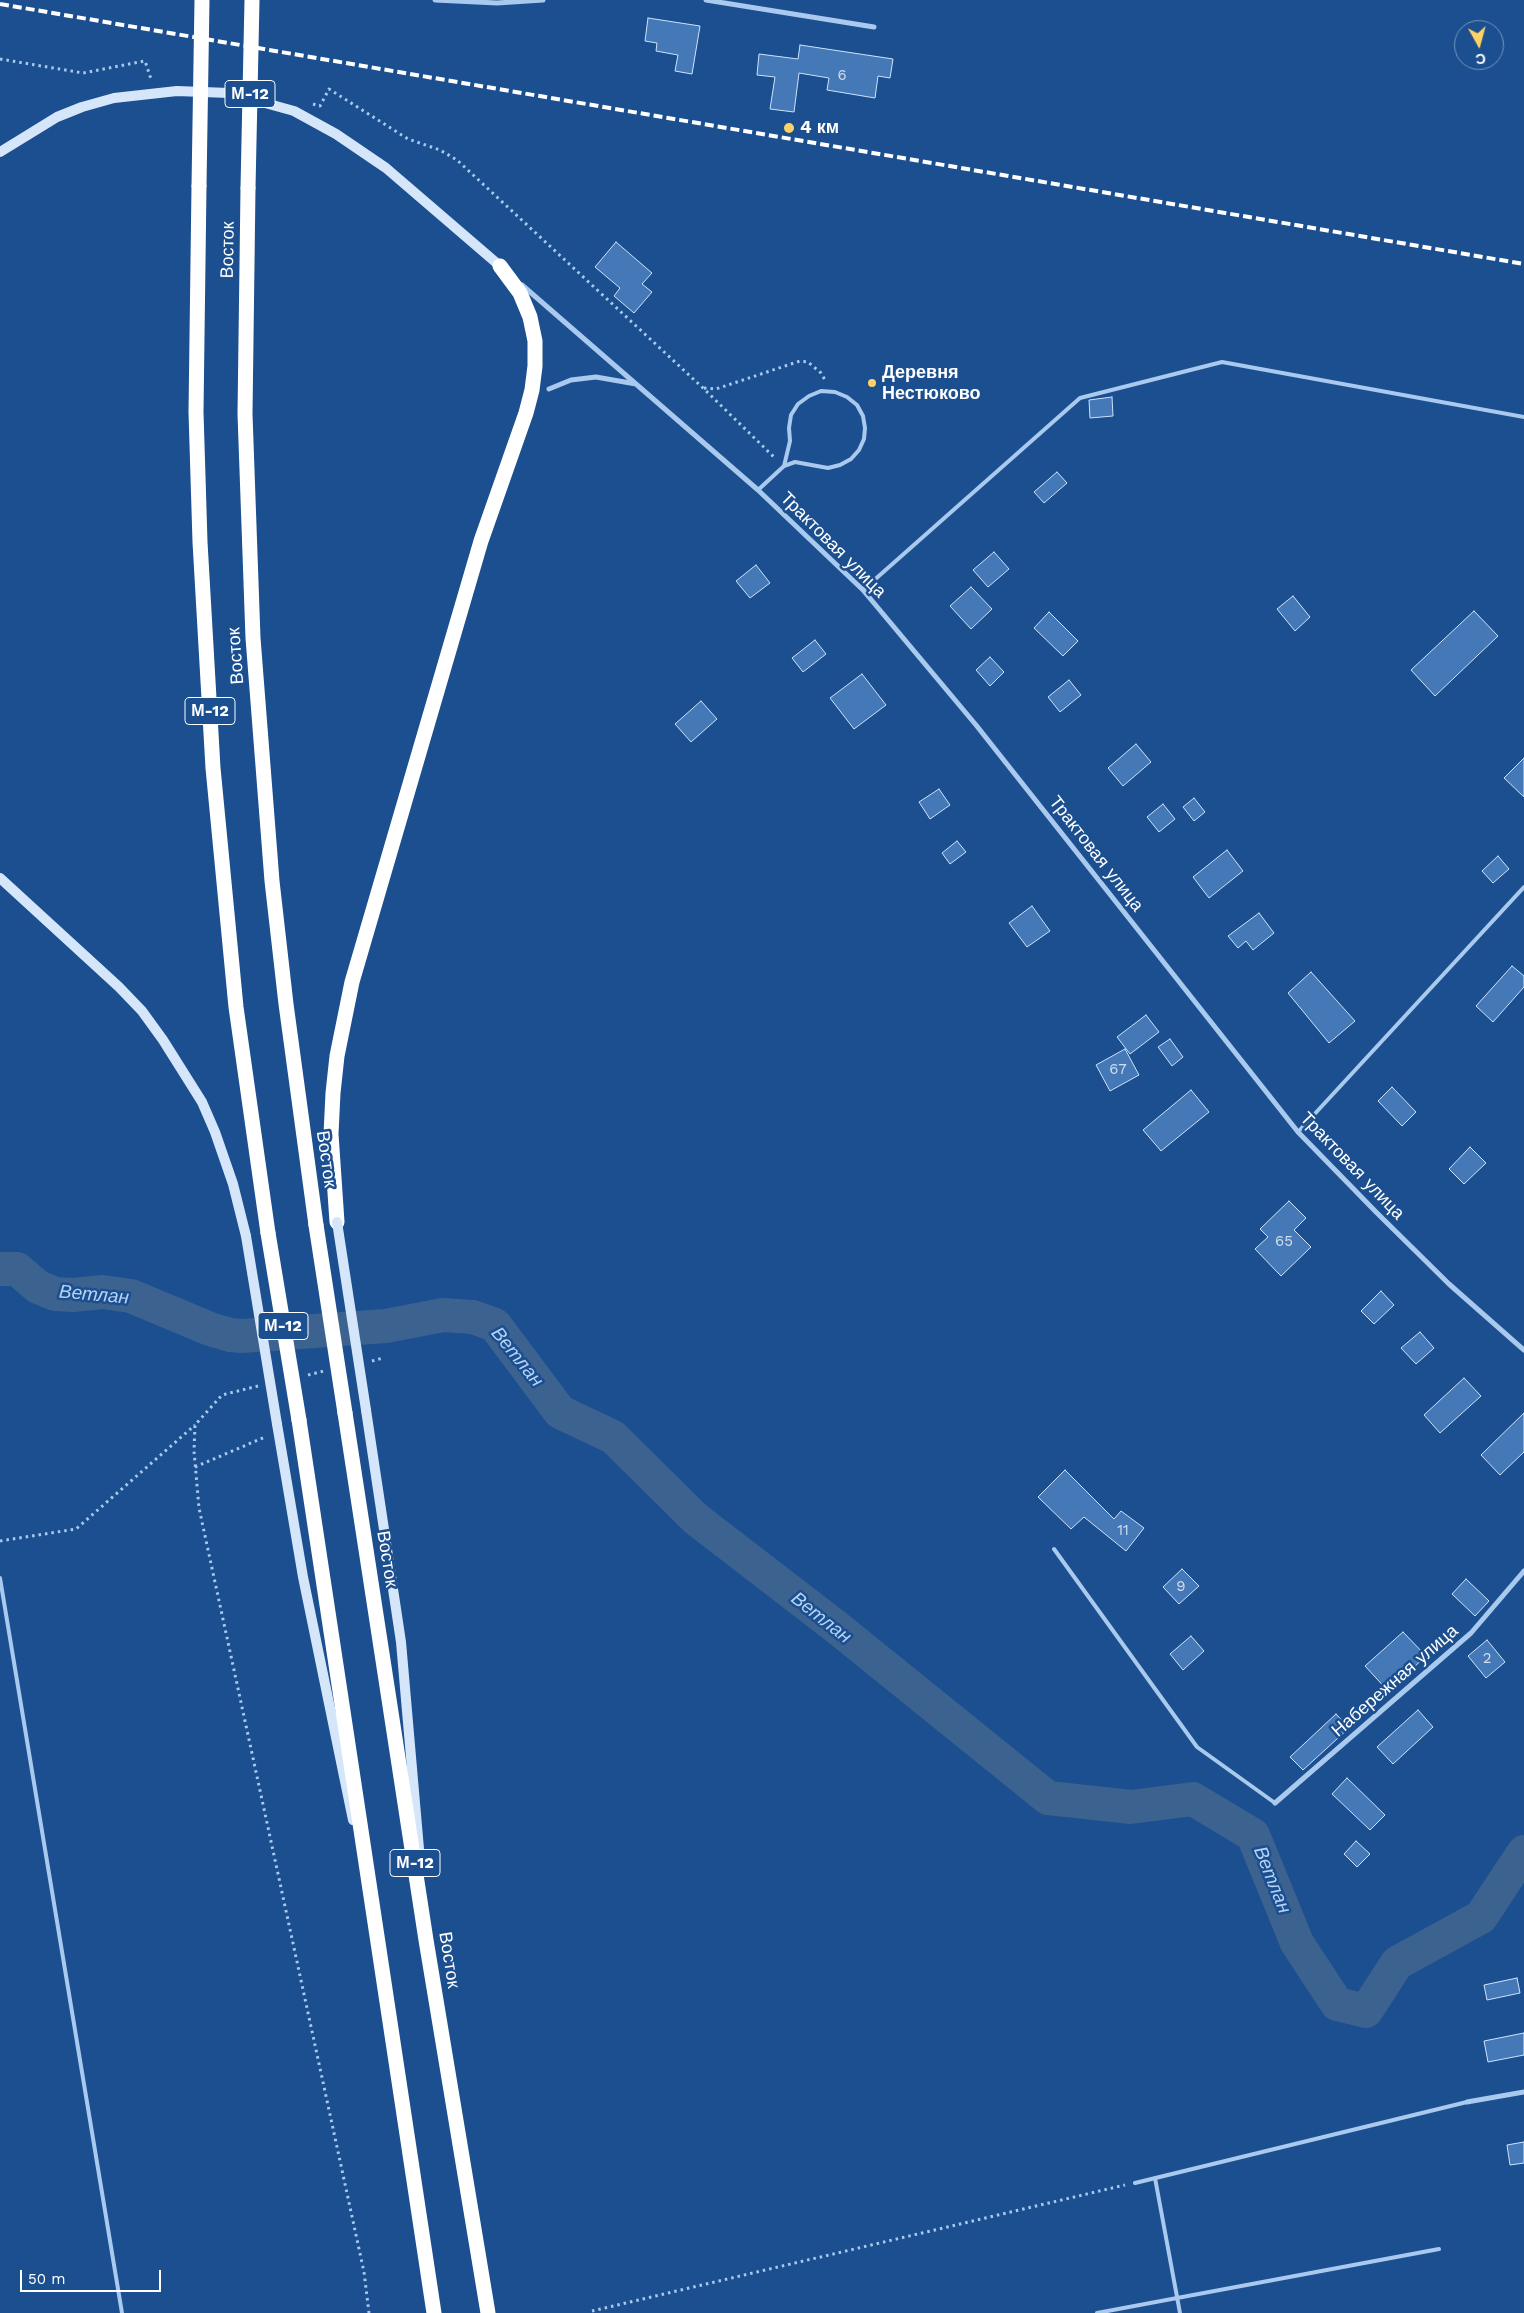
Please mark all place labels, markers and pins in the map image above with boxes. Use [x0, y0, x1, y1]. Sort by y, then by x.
place label: 4 км [800, 117, 839, 139]
marker: 4 км [782, 121, 796, 135]
place label: Деревня Нестюково [882, 362, 981, 404]
marker: Деревня Нестюково [866, 377, 878, 389]

